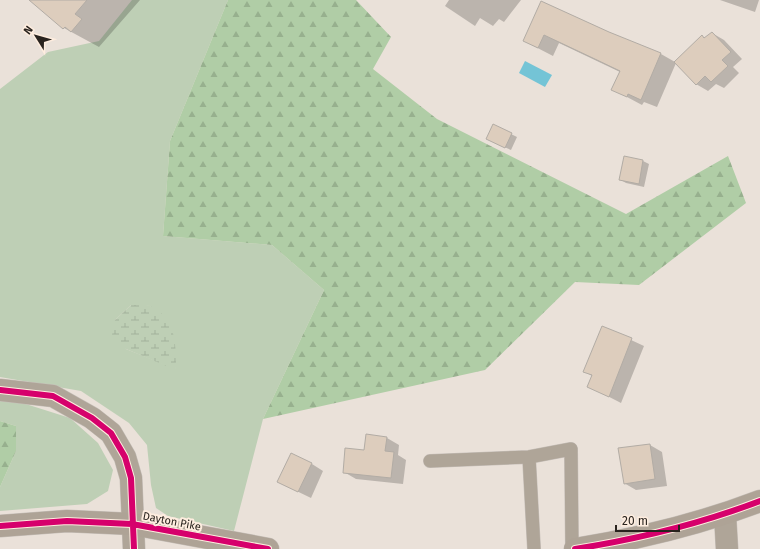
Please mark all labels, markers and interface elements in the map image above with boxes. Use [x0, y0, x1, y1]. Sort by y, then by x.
north arrow [16, 16, 56, 56]
text: N [21, 23, 36, 37]
scale bar [616, 507, 679, 533]
street label: Dayton Pike [142, 509, 202, 533]
text: 20 m [622, 514, 648, 528]

